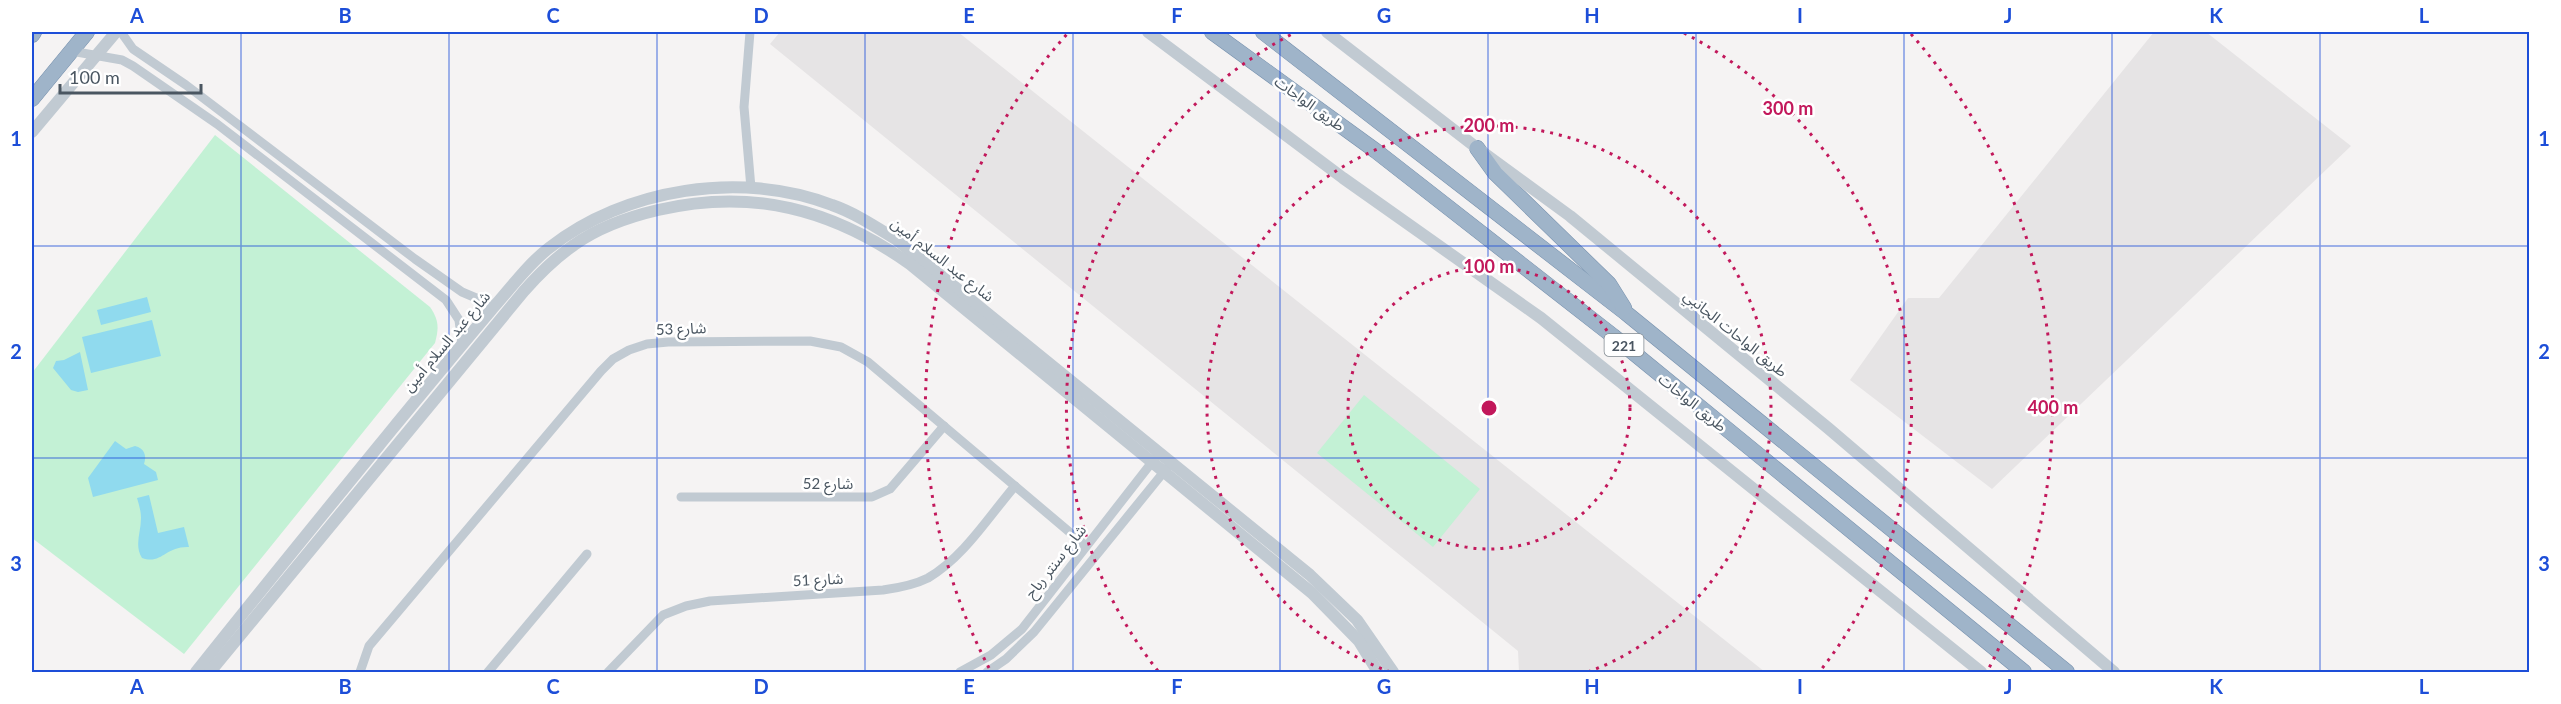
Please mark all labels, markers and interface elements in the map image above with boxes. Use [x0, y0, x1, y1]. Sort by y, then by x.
text: A [129, 3, 144, 27]
text: B [338, 3, 352, 27]
text: C [546, 3, 560, 27]
text: D [753, 3, 769, 27]
text: E [963, 3, 975, 27]
text: F [1171, 3, 1183, 27]
text: G [1377, 3, 1391, 27]
text: H [1584, 3, 1600, 27]
text: I [1797, 3, 1803, 27]
text: J [2004, 3, 2012, 27]
text: K [2209, 3, 2223, 27]
text: L [2419, 3, 2430, 27]
scale bar [60, 57, 201, 95]
text: 100 m [69, 66, 120, 88]
street label: طريق الواحات [1270, 72, 1349, 136]
text: 300 m [1763, 97, 1813, 119]
text: 200 m [1464, 114, 1514, 136]
text: 1 [10, 126, 22, 150]
text: 1 [2538, 126, 2550, 150]
street label: شارع عبد السلام أمين [885, 213, 998, 308]
text: 100 m [1464, 255, 1514, 277]
street label: طريق الواحات الجانبي [1678, 286, 1791, 383]
street label: شارع عبد السلام أمين [399, 287, 497, 398]
street label: شارع 53 [655, 318, 707, 342]
road number: 221 [1604, 334, 1644, 356]
text: 2 [10, 339, 22, 363]
text: 2 [2538, 339, 2550, 363]
street label: طريق الواحات [1654, 369, 1731, 436]
text: 400 m [2028, 396, 2078, 418]
centre of rings [1479, 398, 1499, 418]
street label: شارع 52 [803, 474, 853, 496]
street label: شارع سنتر رباح [1021, 520, 1093, 604]
text: 3 [10, 551, 22, 575]
text: 3 [2538, 551, 2550, 575]
street label: شارع 51 [792, 569, 844, 593]
text: A [129, 674, 144, 698]
text: B [338, 674, 352, 698]
text: C [546, 674, 560, 698]
text: D [753, 674, 769, 698]
text: E [963, 674, 975, 698]
text: F [1171, 674, 1183, 698]
text: G [1377, 674, 1391, 698]
text: H [1584, 674, 1600, 698]
text: I [1797, 674, 1803, 698]
text: J [2004, 674, 2012, 698]
text: K [2209, 674, 2223, 698]
text: L [2419, 674, 2430, 698]

